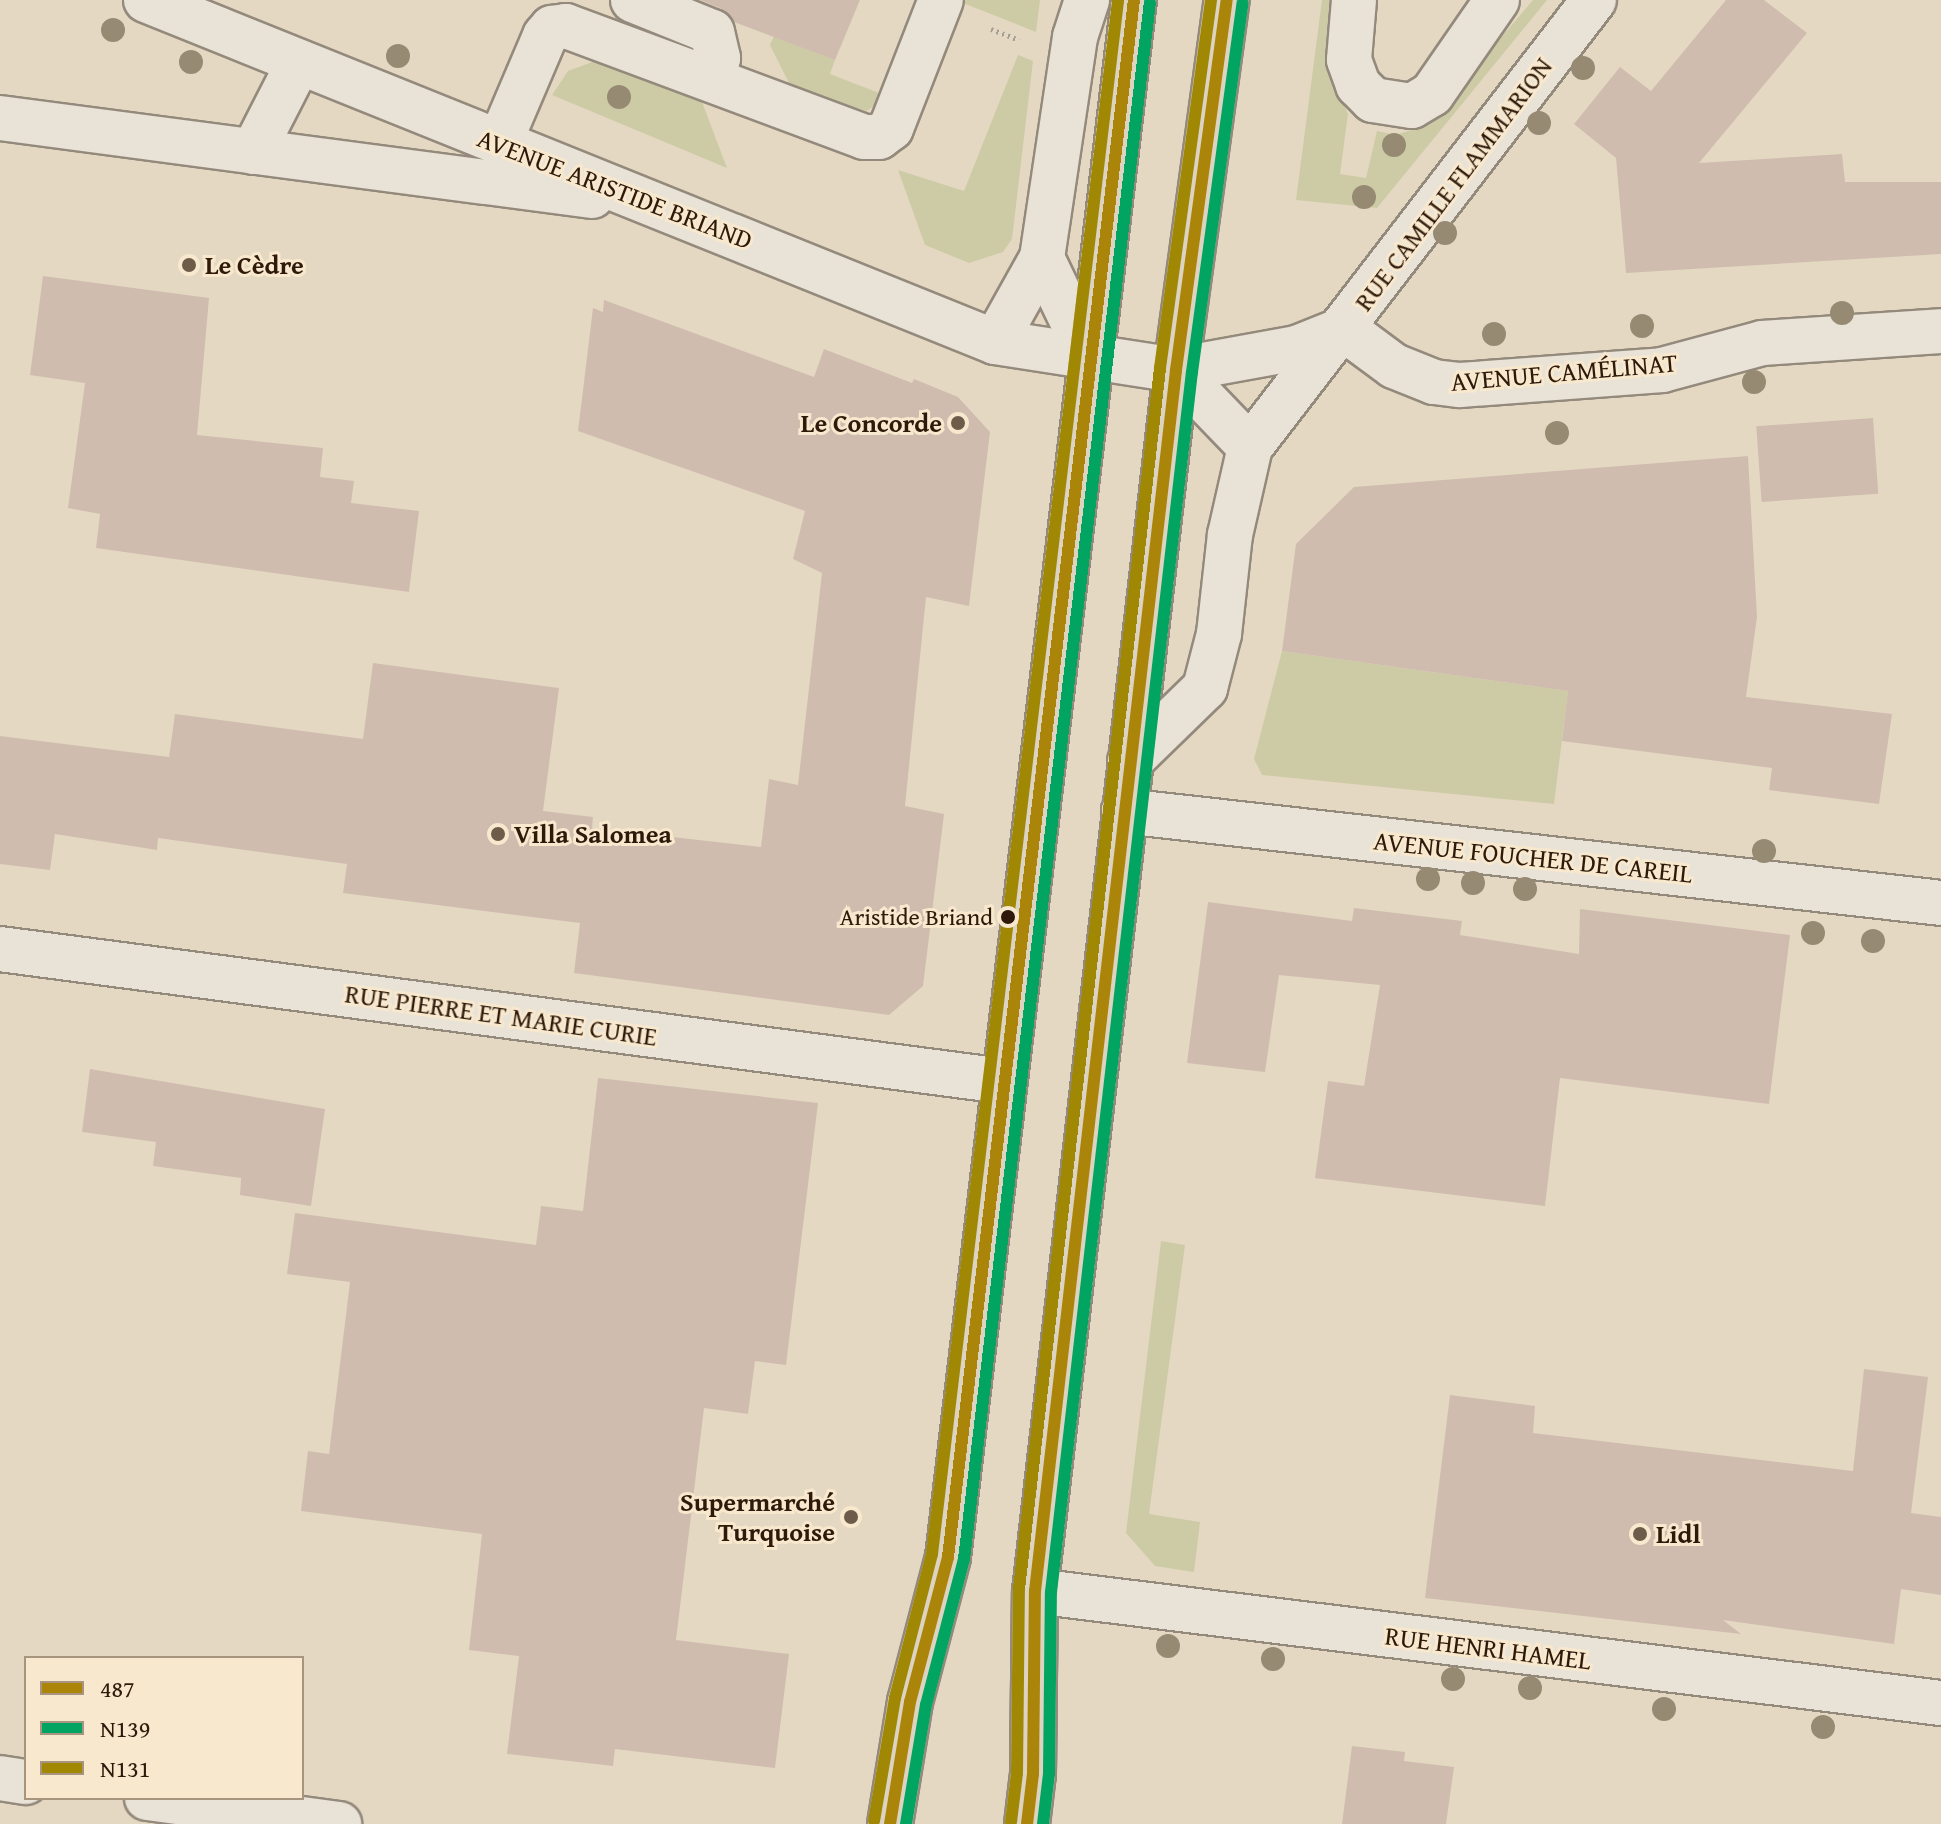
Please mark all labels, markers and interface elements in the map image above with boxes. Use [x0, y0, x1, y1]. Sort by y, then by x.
street label: RUE CAMILLE FLAMMARION [1348, 51, 1558, 317]
street label: AVENUE ARISTIDE BRIAND [473, 122, 757, 256]
place label: Le Cèdre [205, 249, 304, 281]
marker: Le Cèdre [180, 256, 198, 274]
street label: AVENUE CAMÉLINAT [1449, 347, 1679, 397]
place label: Le Concorde [801, 407, 942, 439]
marker: Le Concorde [949, 414, 967, 432]
place label: Villa Salomea [514, 818, 672, 850]
marker: Villa Salomea [489, 825, 507, 843]
street label: AVENUE FOUCHER DE CAREIL [1372, 825, 1694, 889]
place label: Aristide Briand [840, 903, 993, 931]
marker: Aristide Briand [1000, 909, 1016, 925]
street label: RUE PIERRE ET MARIE CURIE [343, 978, 659, 1052]
place label: Supermarché Turquoise [680, 1486, 835, 1548]
marker: Supermarché Turquoise [842, 1508, 860, 1526]
place label: Lidl [1656, 1518, 1701, 1550]
marker: Lidl [1631, 1525, 1649, 1543]
street label: RUE HENRI HAMEL [1383, 1620, 1593, 1676]
legend [24, 1656, 304, 1800]
text: 487 [100, 1671, 135, 1706]
text: N139 [100, 1711, 150, 1746]
text: N131 [100, 1751, 150, 1786]

